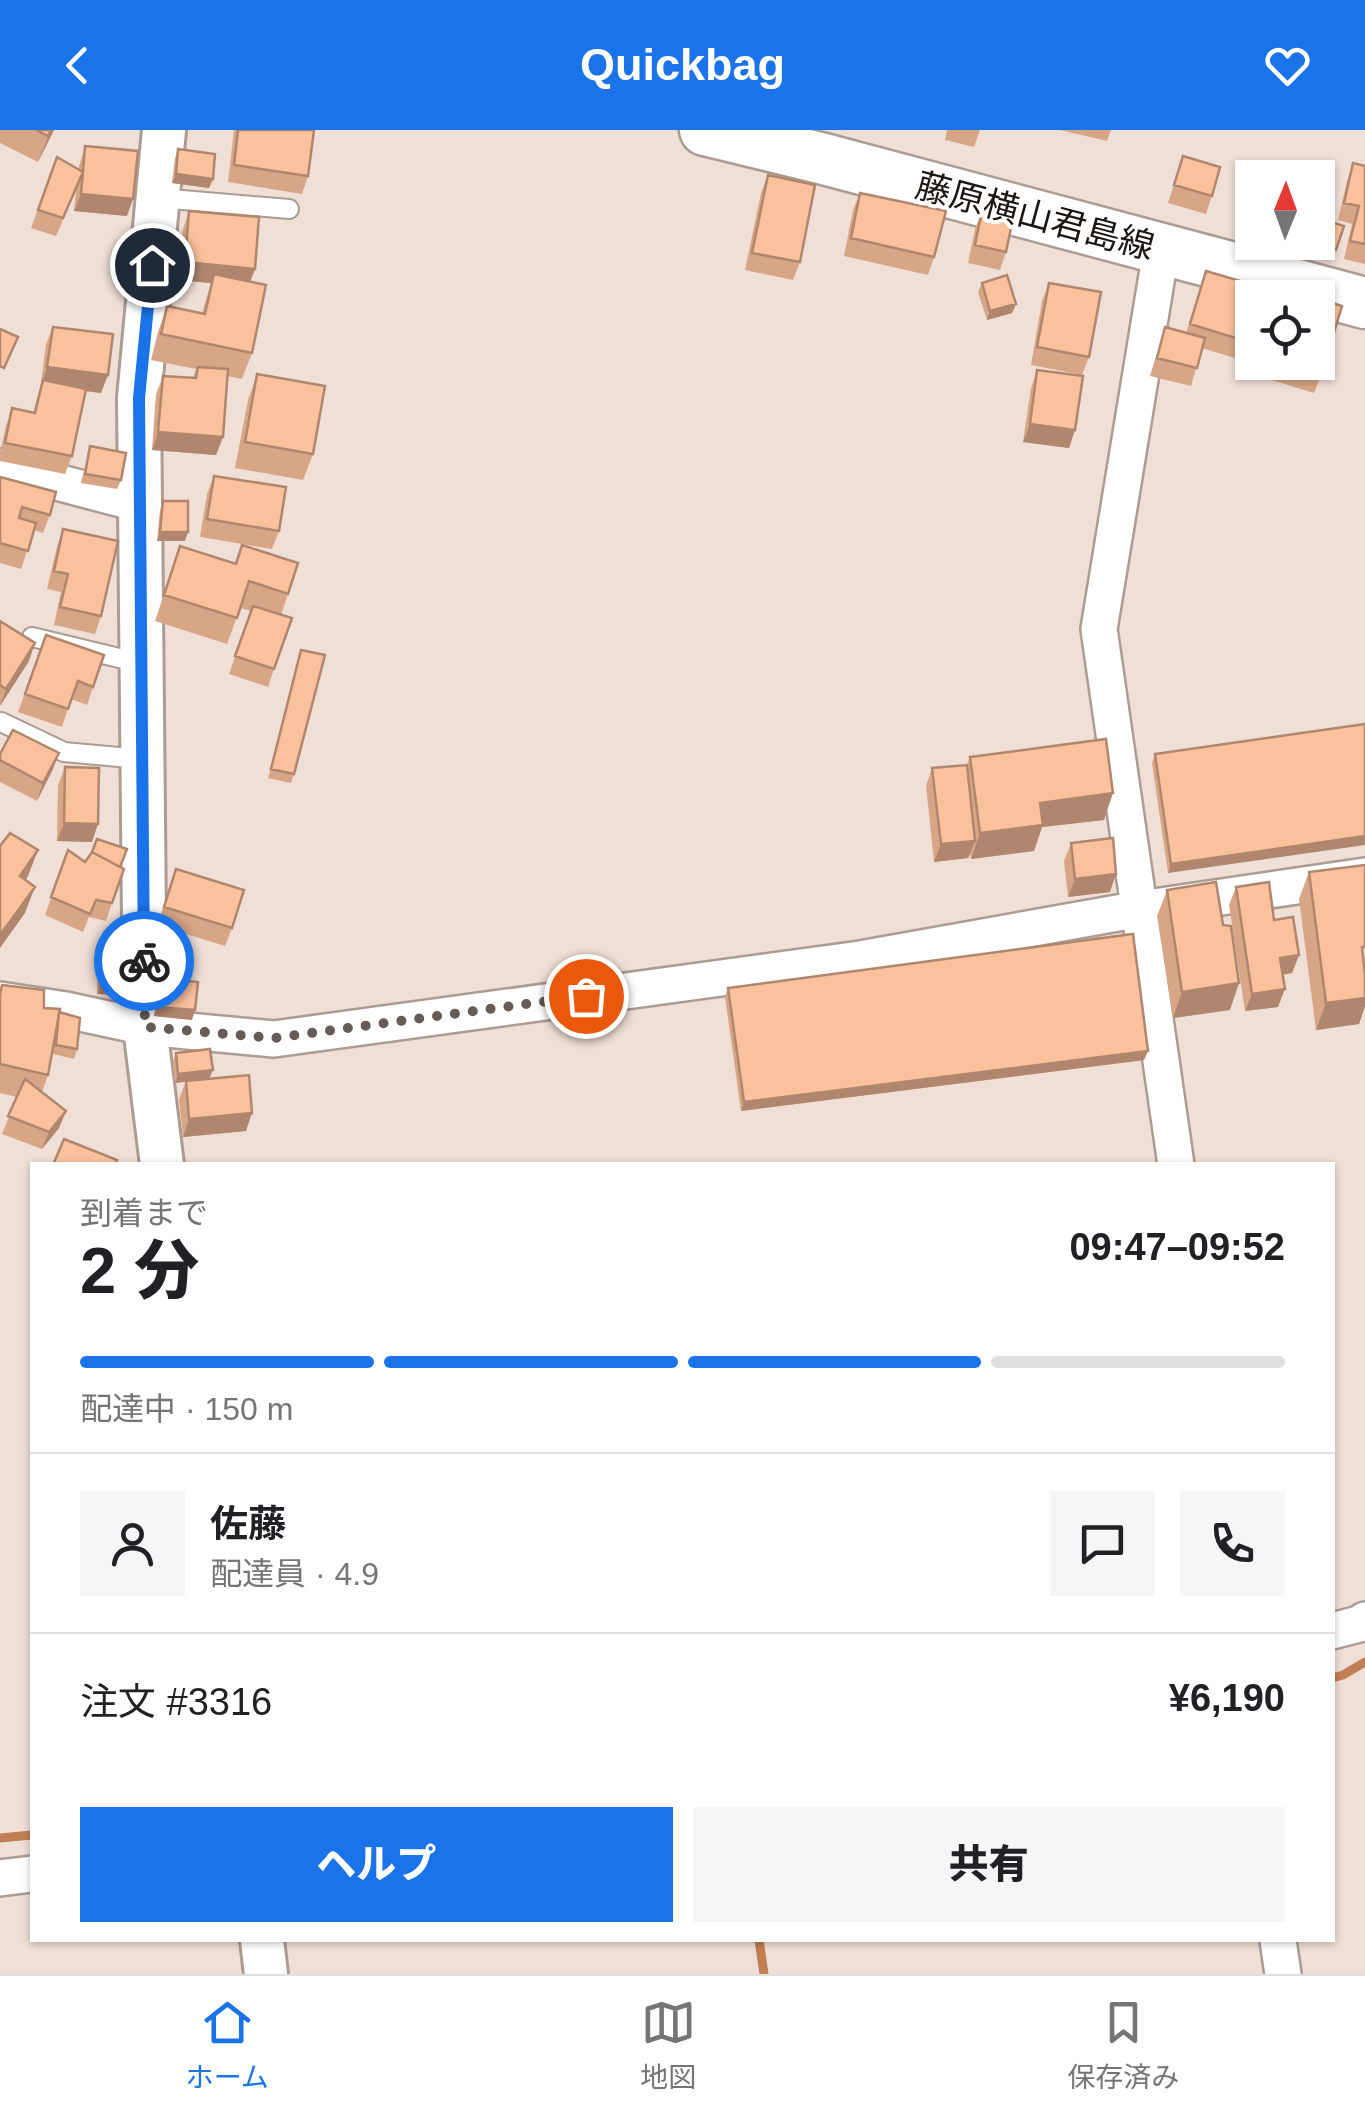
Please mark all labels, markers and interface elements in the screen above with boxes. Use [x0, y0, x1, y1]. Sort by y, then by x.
icon: back [50, 38, 105, 93]
icon: heart [1260, 38, 1315, 93]
text: Quickbag [580, 39, 785, 90]
north arrow [1235, 160, 1335, 260]
map controls [1235, 160, 1335, 380]
street label: 藤原横山君島線 [912, 165, 1159, 266]
pin [110, 223, 195, 308]
icon: home [125, 238, 180, 293]
button: locate [1235, 280, 1335, 380]
courier [94, 911, 194, 1011]
icon: bike [117, 934, 172, 989]
pin [544, 954, 629, 1039]
icon: bag [559, 969, 614, 1024]
text: 到着まで [80, 1195, 208, 1231]
text: 09:47–09:52 [1069, 1226, 1285, 1268]
text: 2 分 [80, 1234, 199, 1307]
text: 配達中 · 150 m [80, 1391, 293, 1427]
button: person [80, 1491, 185, 1596]
button: chat [1050, 1491, 1155, 1596]
button: phone [1180, 1491, 1285, 1596]
text: 佐藤 [210, 1503, 286, 1545]
text: 配達員 · 4.9 [210, 1556, 379, 1592]
text: ¥6,190 [1169, 1677, 1285, 1719]
text: 注文 #3316 [80, 1681, 272, 1723]
button: ヘルプ [80, 1807, 673, 1922]
button: 共有 [693, 1807, 1285, 1922]
tab: ホーム [186, 1995, 269, 2095]
tab: 地図 [640, 1995, 696, 2095]
tab: 保存済み [1067, 1995, 1179, 2095]

